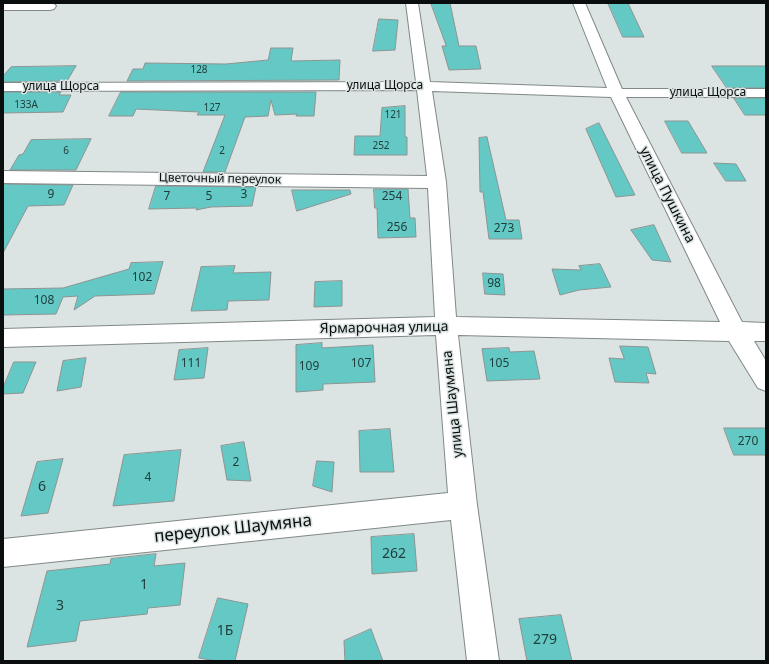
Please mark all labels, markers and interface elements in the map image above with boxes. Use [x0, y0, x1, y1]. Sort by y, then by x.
house number: 128 [190, 64, 208, 76]
street label: улица Щорса [347, 79, 423, 93]
street label: улица Щорса [23, 80, 99, 94]
street label: улица Щорса [670, 86, 746, 100]
house number: 133А [14, 99, 38, 111]
house number: 127 [203, 102, 221, 114]
house number: 121 [384, 109, 402, 121]
house number: 252 [372, 140, 390, 152]
street label: улица Пушкина [636, 144, 698, 246]
house number: 6 [63, 145, 69, 157]
house number: 2 [219, 145, 225, 157]
street label: Цветочный переулок [159, 171, 281, 187]
house number: 9 [48, 188, 54, 202]
house number: 3 [241, 188, 247, 202]
house number: 7 [164, 190, 170, 204]
house number: 5 [206, 190, 212, 204]
house number: 254 [382, 190, 402, 204]
house number: 256 [387, 221, 407, 235]
house number: 273 [494, 222, 514, 236]
house number: 102 [132, 271, 152, 285]
house number: 98 [487, 277, 501, 291]
house number: 108 [34, 294, 54, 308]
street label: Ярмарочная улица [320, 318, 448, 338]
street label: улица Шаумяна [439, 350, 467, 458]
house number: 111 [181, 357, 201, 371]
house number: 107 [351, 357, 371, 371]
house number: 105 [489, 357, 509, 371]
house number: 109 [299, 360, 319, 374]
house number: 270 [738, 435, 758, 449]
house number: 2 [233, 456, 239, 470]
house number: 4 [145, 471, 151, 485]
house number: 6 [38, 479, 46, 495]
street label: переулок Шаумяна [153, 511, 313, 547]
house number: 262 [382, 546, 406, 562]
house number: 1 [140, 577, 148, 593]
house number: 3 [56, 598, 64, 614]
house number: 1Б [217, 623, 233, 639]
house number: 279 [533, 632, 557, 648]

